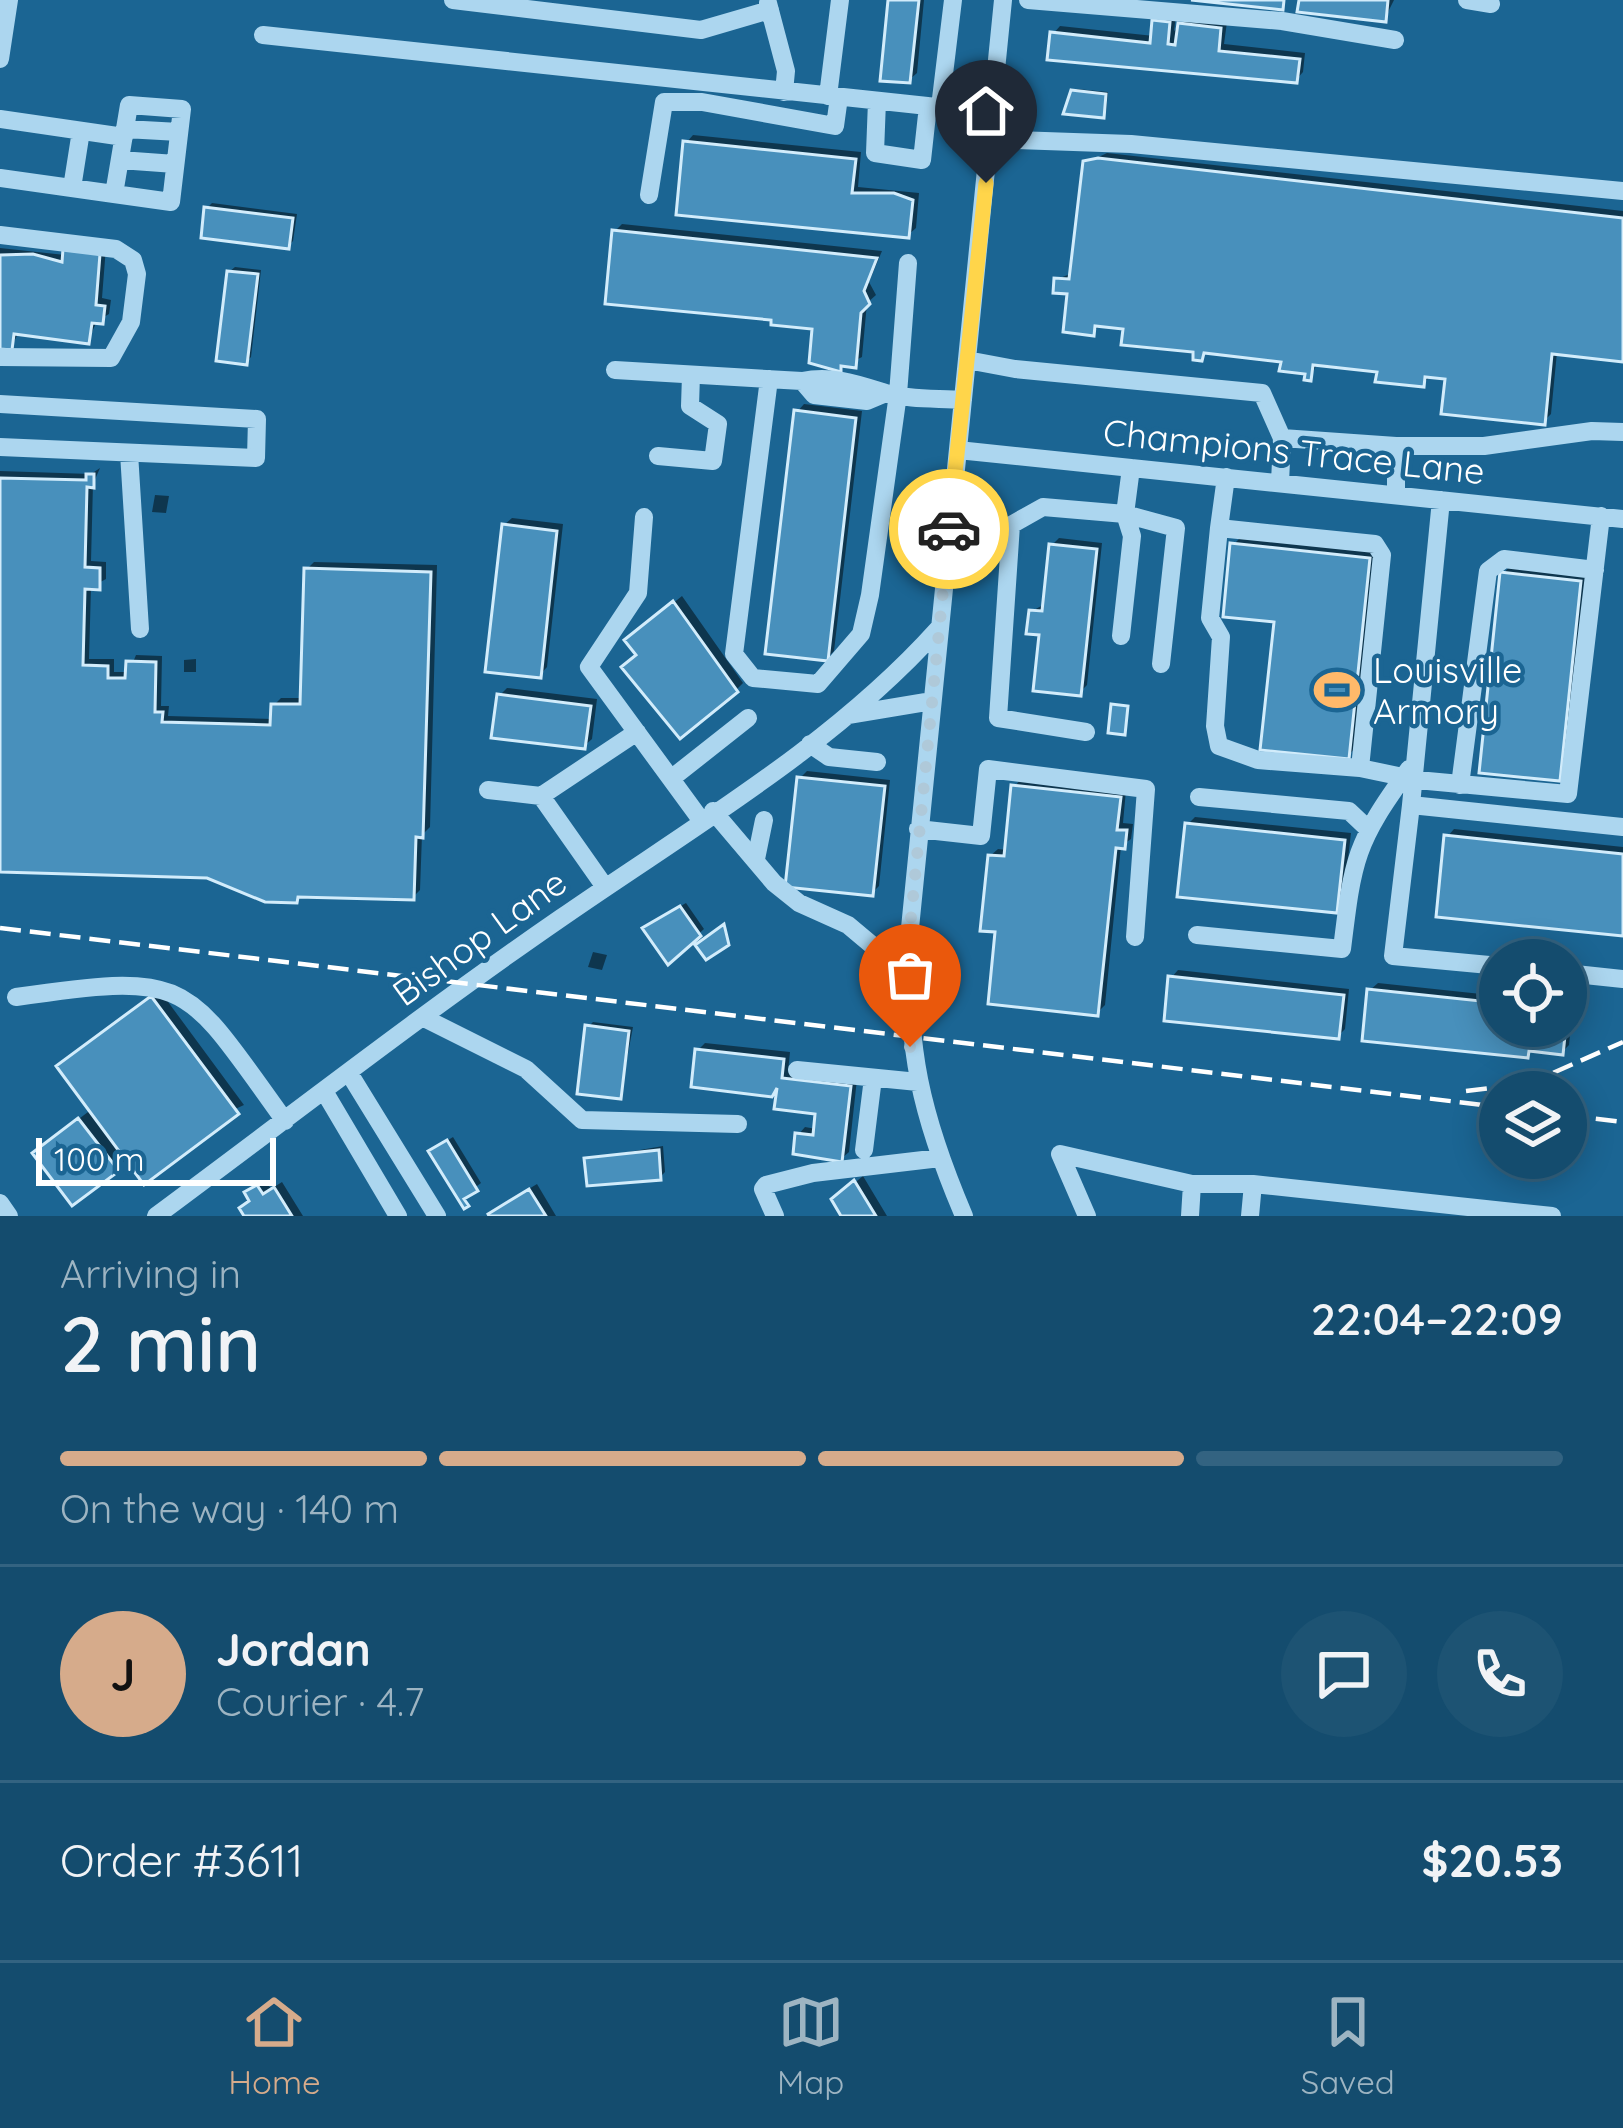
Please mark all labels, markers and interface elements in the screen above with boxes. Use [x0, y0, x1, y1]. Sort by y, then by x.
pin [935, 60, 1037, 183]
icon: home [953, 78, 1019, 144]
street label: Champions Trace Lane [1101, 409, 1487, 493]
courier [889, 469, 1009, 589]
icon: car [916, 496, 982, 562]
place label: Louisville Armory [1373, 647, 1522, 733]
sports icon: Louisville Armory [1312, 665, 1362, 715]
street label: Bishop Lane [383, 859, 575, 1015]
pin [859, 924, 961, 1047]
map controls [1479, 939, 1587, 1179]
button: locate [1479, 939, 1587, 1047]
icon: bag [877, 942, 943, 1008]
button: layers [1479, 1071, 1587, 1179]
scale bar [36, 1132, 276, 1185]
text: 100 m [54, 1138, 145, 1179]
text: Arriving in [60, 1249, 241, 1298]
text: 22:04–22:09 [1311, 1290, 1563, 1346]
text: 2 min [60, 1294, 261, 1392]
text: On the way · 140 m [60, 1484, 399, 1533]
button: chat [1281, 1611, 1407, 1737]
button: phone [1437, 1611, 1563, 1737]
text: Jordan [216, 1621, 371, 1677]
text: J [111, 1646, 135, 1702]
text: Courier · 4.7 [216, 1677, 424, 1726]
text: Order #3611 [60, 1832, 303, 1888]
text: $20.53 [1422, 1832, 1563, 1888]
tab: Home [228, 1989, 321, 2102]
tab: Map [777, 1989, 844, 2102]
tab: Saved [1301, 1989, 1395, 2102]

